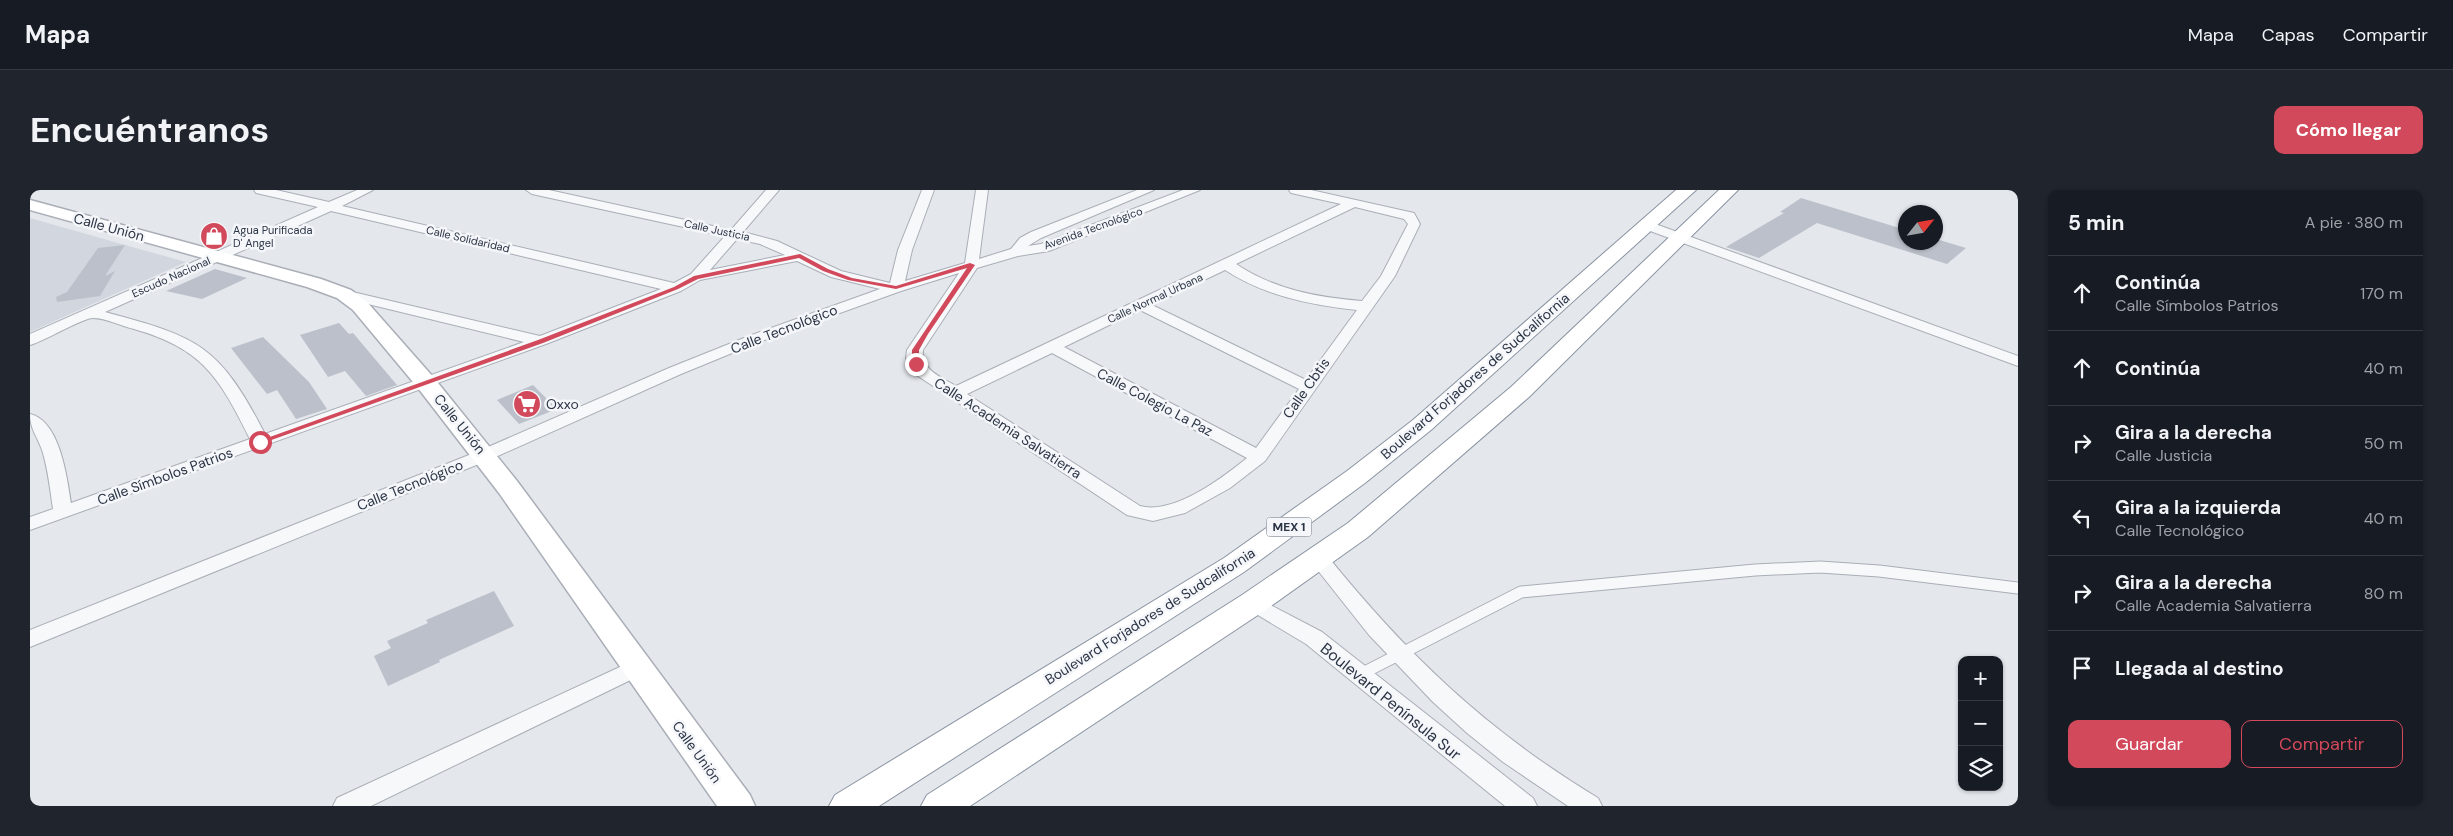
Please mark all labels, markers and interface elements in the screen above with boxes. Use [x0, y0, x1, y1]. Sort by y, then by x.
text: Mapa [25, 19, 90, 50]
text: Mapa [2188, 23, 2234, 47]
text: Capas [2262, 23, 2315, 47]
text: Compartir [2343, 23, 2428, 47]
button: Cómo llegar [2274, 106, 2423, 154]
text: Encuéntranos [30, 107, 269, 153]
street label: Avenida Tecnológico [1042, 204, 1144, 252]
north arrow [1898, 205, 1943, 250]
street label: Calle Unión [72, 209, 146, 245]
text: 5 min [2068, 209, 2124, 237]
text: A pie · 380 m [2305, 212, 2403, 233]
street label: Calle Justicia [683, 216, 751, 244]
shop icon: Agua Purificada D' Angel [199, 221, 229, 251]
place label: Agua Purificada D' Angel [233, 223, 312, 250]
street label: Calle Solidaridad [425, 223, 511, 255]
street label: Escudo Nacional [130, 253, 212, 301]
street label: Calle Normal Urbana [1105, 270, 1205, 326]
text: Continúa [2115, 270, 2200, 295]
icon: ahead [2068, 279, 2096, 307]
text: 170 m [2360, 283, 2403, 304]
street label: Boulevard Forjadores de Sudcalifornia [1377, 289, 1573, 463]
text: Calle Símbolos Patrios [2115, 295, 2279, 316]
street label: Calle Tecnológico [728, 300, 840, 358]
route end [905, 353, 928, 376]
street label: Calle Cbtis [1279, 354, 1333, 422]
icon: ahead [2068, 354, 2096, 382]
text: Continúa [2115, 356, 2200, 381]
text: 40 m [2364, 358, 2403, 379]
street label: Calle Colegio La Paz [1094, 364, 1216, 440]
street label: Calle Academia Salvatierra [931, 374, 1085, 482]
supermarket icon: Oxxo [512, 389, 542, 419]
street label: Calle Unión [430, 390, 490, 458]
place label: Oxxo [546, 395, 579, 413]
text: Gira a la derecha [2115, 420, 2272, 445]
icon: right [2068, 429, 2096, 457]
route start [249, 431, 272, 454]
text: 50 m [2364, 433, 2403, 454]
street label: Calle Símbolos Patrios [95, 443, 235, 509]
text: Calle Justicia [2115, 445, 2212, 466]
street label: Calle Tecnológico [354, 455, 466, 515]
text: Gira a la izquierda [2115, 495, 2281, 520]
icon: left [2068, 504, 2096, 532]
text: 40 m [2364, 508, 2403, 529]
road number: MEX 1 [1266, 518, 1312, 537]
text: Calle Tecnológico [2115, 520, 2244, 541]
street label: Boulevard Forjadores de Sudcalifornia [1042, 544, 1258, 688]
text: Gira a la derecha [2115, 570, 2272, 595]
icon: right [2068, 579, 2096, 607]
text: 80 m [2364, 583, 2403, 604]
text: Calle Academia Salvatierra [2115, 595, 2312, 616]
street label: Boulevard Península Sur [1316, 638, 1465, 765]
icon: arrive [2068, 654, 2096, 682]
map controls [1958, 656, 2003, 791]
button: + [1958, 656, 2003, 701]
text: Llegada al destino [2115, 656, 2284, 681]
button: − [1958, 701, 2003, 746]
street label: Calle Unión [668, 717, 726, 787]
button: Guardar [2068, 720, 2231, 768]
button: Compartir [2241, 720, 2403, 768]
button: layers [1958, 746, 2003, 791]

